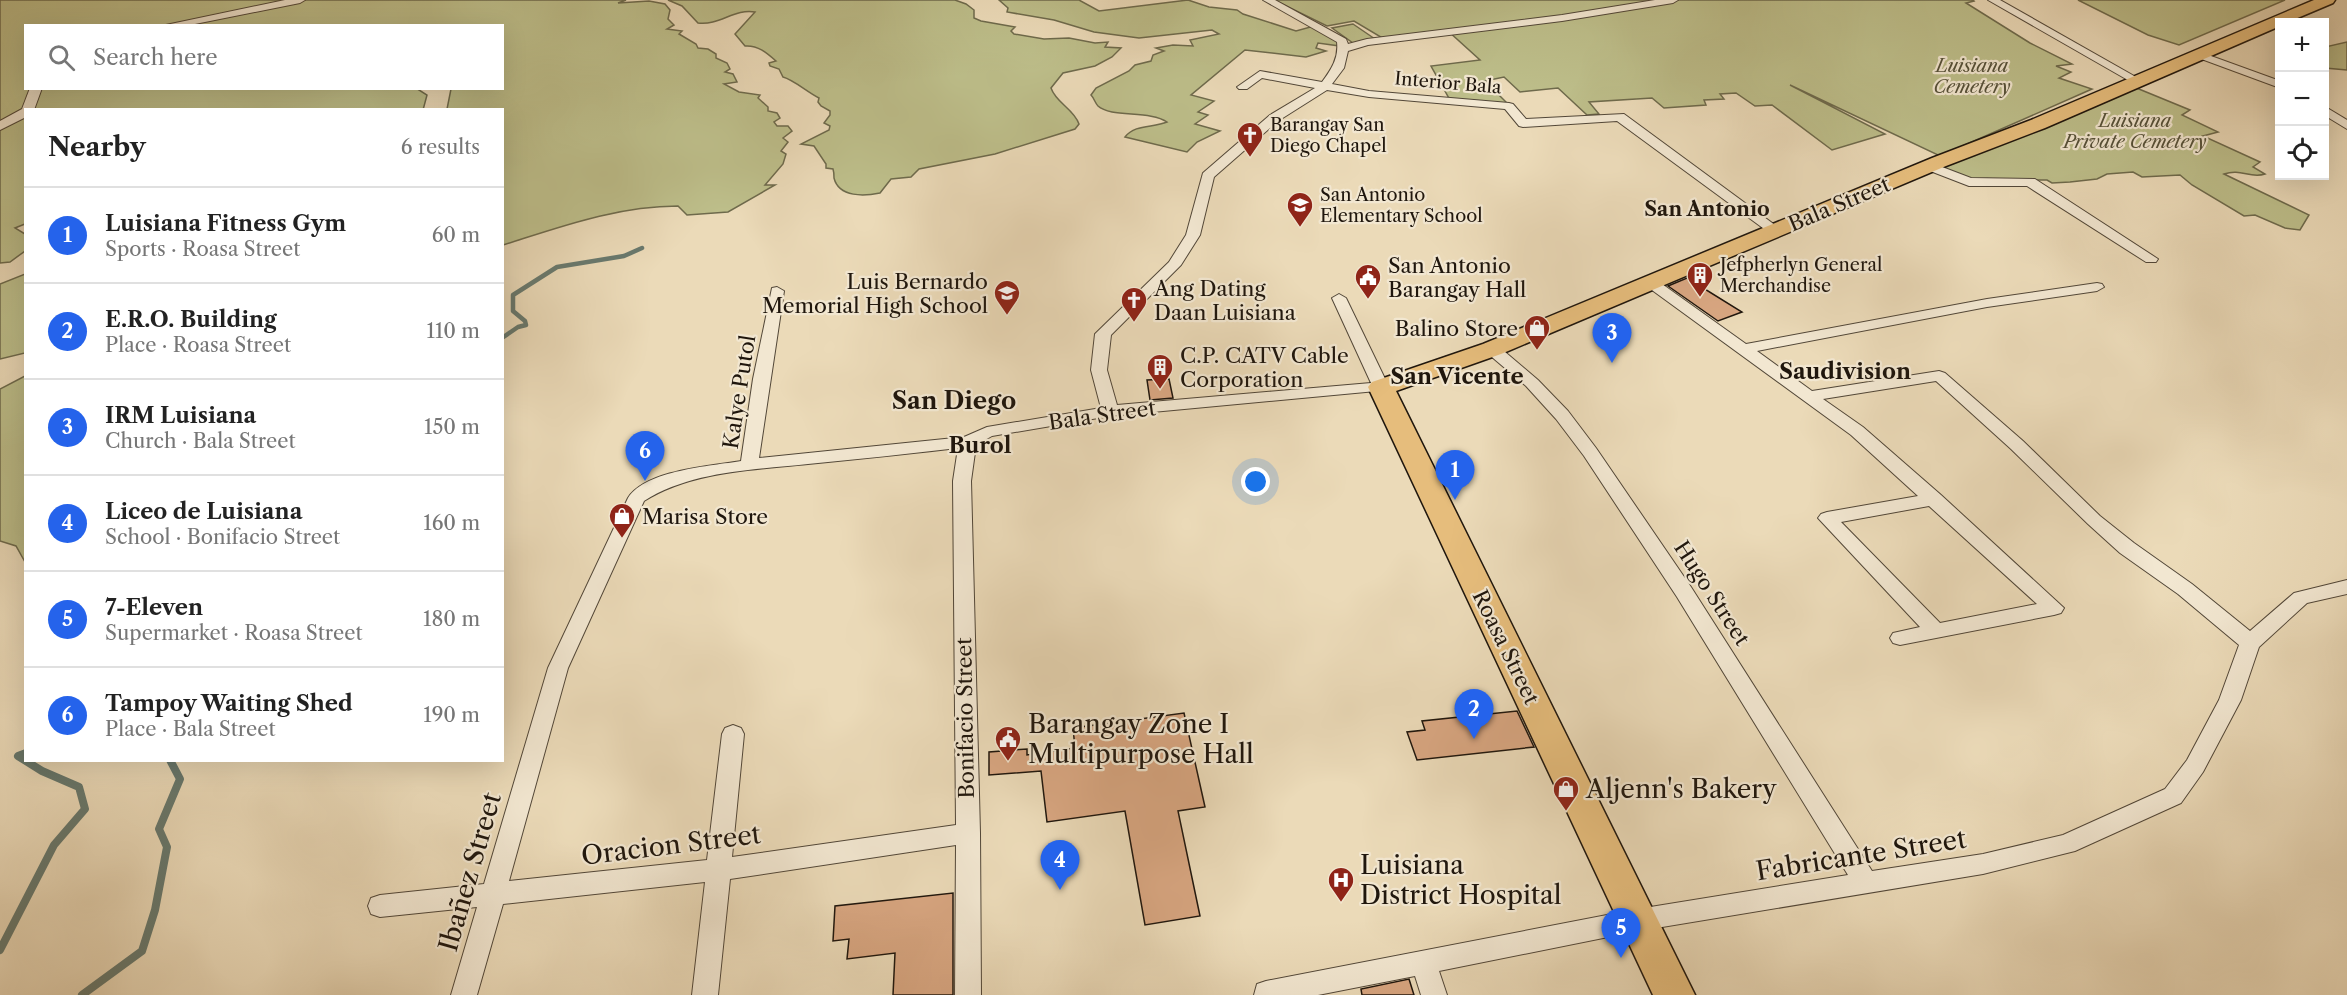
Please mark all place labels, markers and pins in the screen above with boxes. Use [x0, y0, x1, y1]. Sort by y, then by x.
place label: Barangay San Diego Chapel [1270, 114, 1387, 157]
church icon: Barangay San Diego Chapel [1235, 120, 1265, 158]
place label: San Antonio Elementary School [1320, 184, 1483, 227]
school or university icon: San Antonio Elementary School [1285, 190, 1315, 228]
place label: San Antonio Barangay Hall [1388, 253, 1526, 302]
place label: Jefpherlyn General Merchandise [1717, 254, 1882, 297]
building icon: Jefpherlyn General Merchandise [1685, 260, 1715, 298]
public building icon: San Antonio Barangay Hall [1353, 262, 1383, 300]
place label: Luis Bernardo Memorial High School [762, 269, 988, 318]
place label: Ang Dating Daan Luisiana [1153, 276, 1297, 325]
school or university icon: Luis Bernardo Memorial High School [992, 278, 1022, 316]
church icon: Ang Dating Daan Luisiana [1119, 285, 1149, 323]
shop icon: Balino Store [1522, 313, 1552, 351]
pin: 3 [1592, 314, 1632, 363]
place label: Balino Store [1395, 316, 1518, 341]
place label: C.P. CATV Cable Corporation [1180, 343, 1349, 392]
building icon: C.P. CATV Cable Corporation [1145, 352, 1175, 390]
pin: 6 [626, 432, 664, 481]
pin: 1 [1436, 450, 1474, 500]
shop icon: Marisa Store [607, 501, 637, 539]
place label: Marisa Store [642, 504, 768, 529]
pin: 2 [1454, 690, 1494, 739]
place label: Barangay Zone I Multipurpose Hall [1028, 708, 1254, 770]
public building icon: Barangay Zone I Multipurpose Hall [993, 724, 1023, 762]
place label: Aljenn's Bakery [1585, 773, 1777, 805]
shop icon: Aljenn's Bakery [1551, 774, 1581, 812]
pin: 4 [1040, 840, 1080, 890]
place label: Luisiana District Hospital [1360, 849, 1562, 911]
hospital icon: Luisiana District Hospital [1326, 865, 1356, 903]
pin: 5 [1602, 908, 1640, 958]

